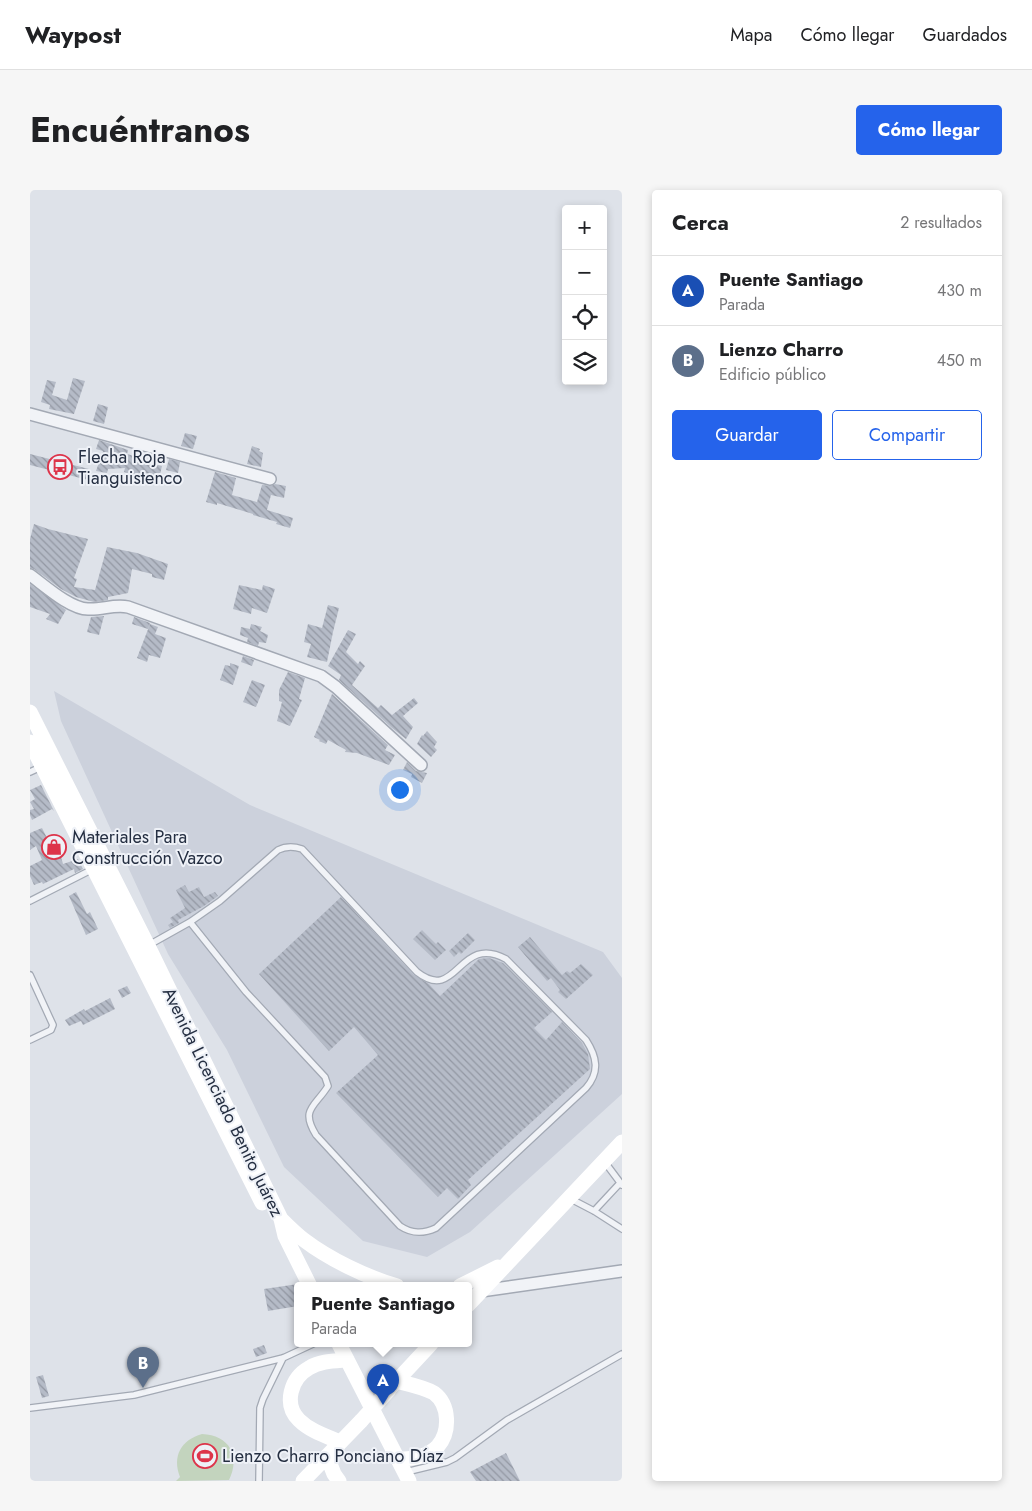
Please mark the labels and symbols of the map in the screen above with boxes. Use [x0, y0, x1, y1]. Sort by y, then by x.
place label: Flecha Roja Tianguistenco [78, 444, 182, 491]
bus stop icon: Flecha Roja Tianguistenco [47, 454, 73, 480]
your location [387, 777, 413, 803]
place label: Materiales Para Construcción Vazco [72, 824, 223, 871]
shop icon: Materiales Para Construcción Vazco [41, 834, 67, 860]
street label: Avenida Licenciado Benito Juárez [156, 983, 290, 1222]
pin: B [127, 1347, 159, 1388]
pin: A [367, 1364, 399, 1405]
sports icon: Lienzo Charro Ponciano Díaz [192, 1443, 218, 1469]
place label: Lienzo Charro Ponciano Díaz [222, 1443, 444, 1469]

